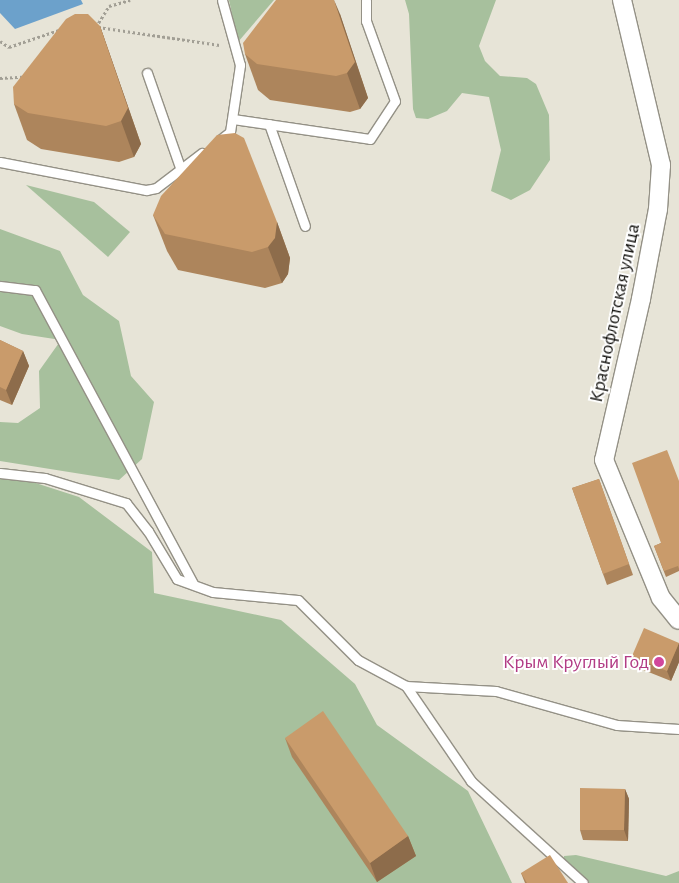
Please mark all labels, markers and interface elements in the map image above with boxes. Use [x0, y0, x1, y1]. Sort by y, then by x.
street label: Краснофлотская улица [584, 221, 646, 405]
place label: Крым Круглый Год [503, 650, 649, 674]
marker: Крым Круглый Год [653, 656, 665, 668]

